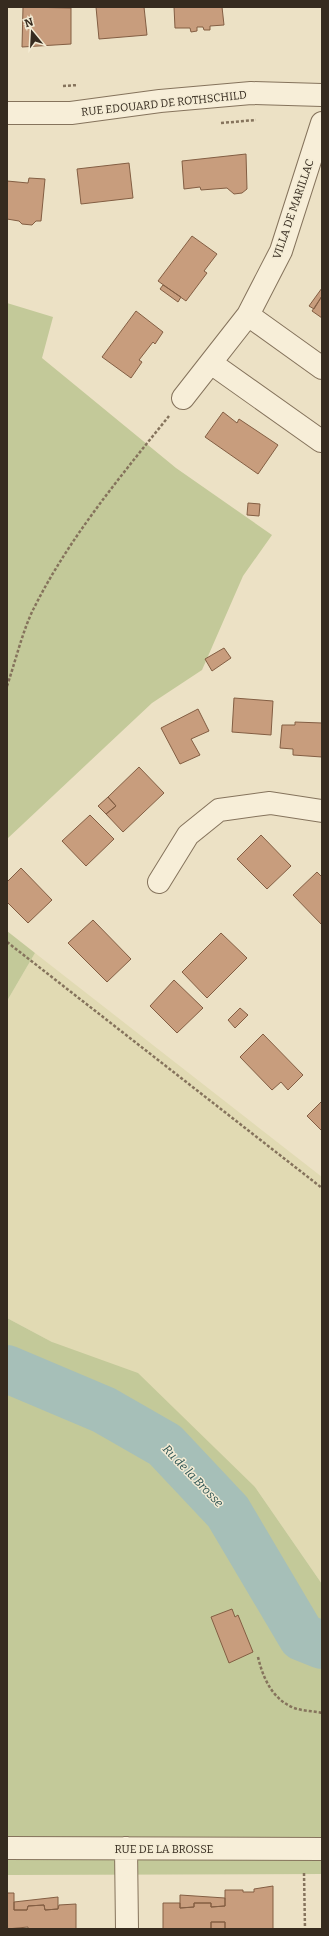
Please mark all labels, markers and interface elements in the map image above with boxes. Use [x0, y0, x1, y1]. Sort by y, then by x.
north arrow [12, 12, 52, 52]
text: N [23, 15, 36, 30]
street label: RUE EDOUARD DE ROTHSCHILD [81, 88, 248, 119]
street label: VILLA DE MARILLAC [270, 157, 317, 261]
water label: Ru de la Brosse [160, 1442, 226, 1510]
street label: RUE DE LA BROSSE [115, 1843, 214, 1856]

